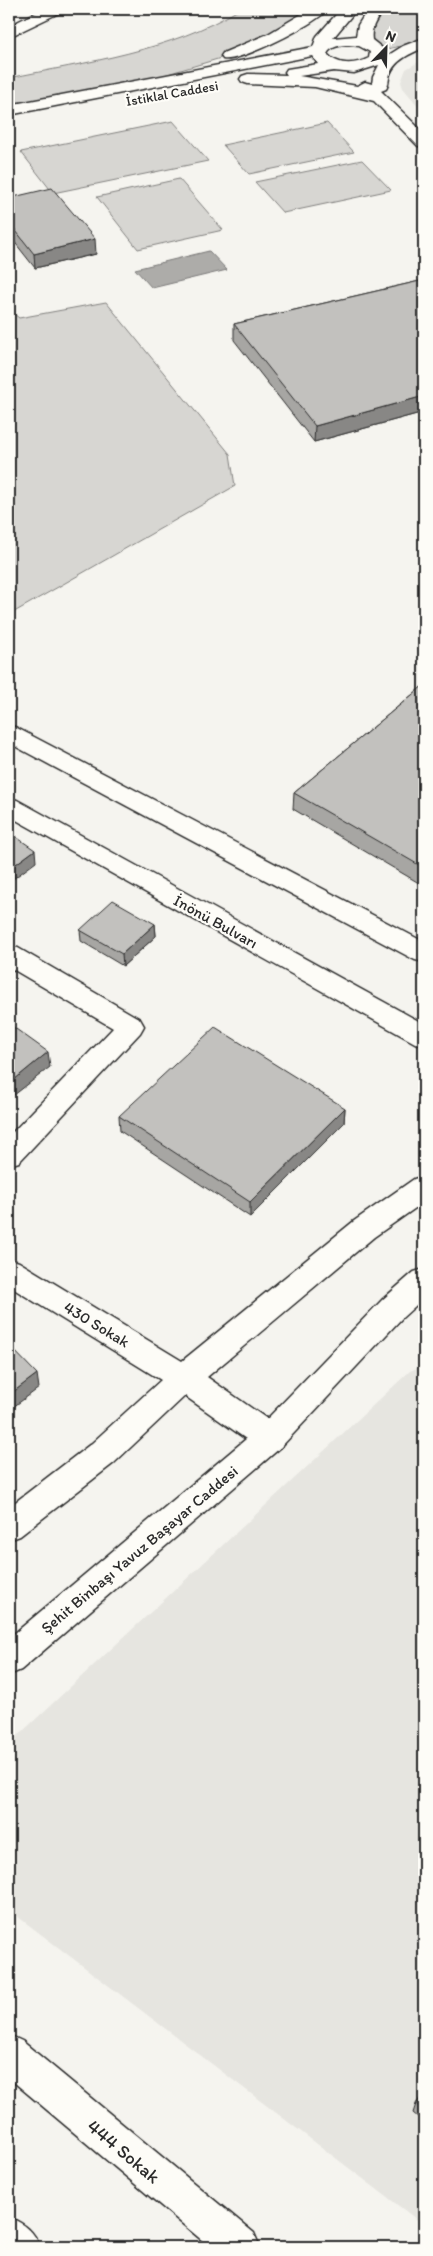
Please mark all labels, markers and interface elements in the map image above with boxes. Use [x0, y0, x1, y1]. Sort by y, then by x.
north arrow [360, 22, 410, 72]
text: N [383, 27, 399, 46]
street label: İstiklal Caddesi [125, 77, 220, 110]
street label: İnönü Bulvarı [170, 891, 261, 952]
street label: 430 Sokak [60, 1297, 133, 1351]
street label: Şehit Binbaşı Yavuz Başayar Caddesi [37, 1461, 242, 1637]
street label: 444 Sokak [83, 2114, 165, 2189]

